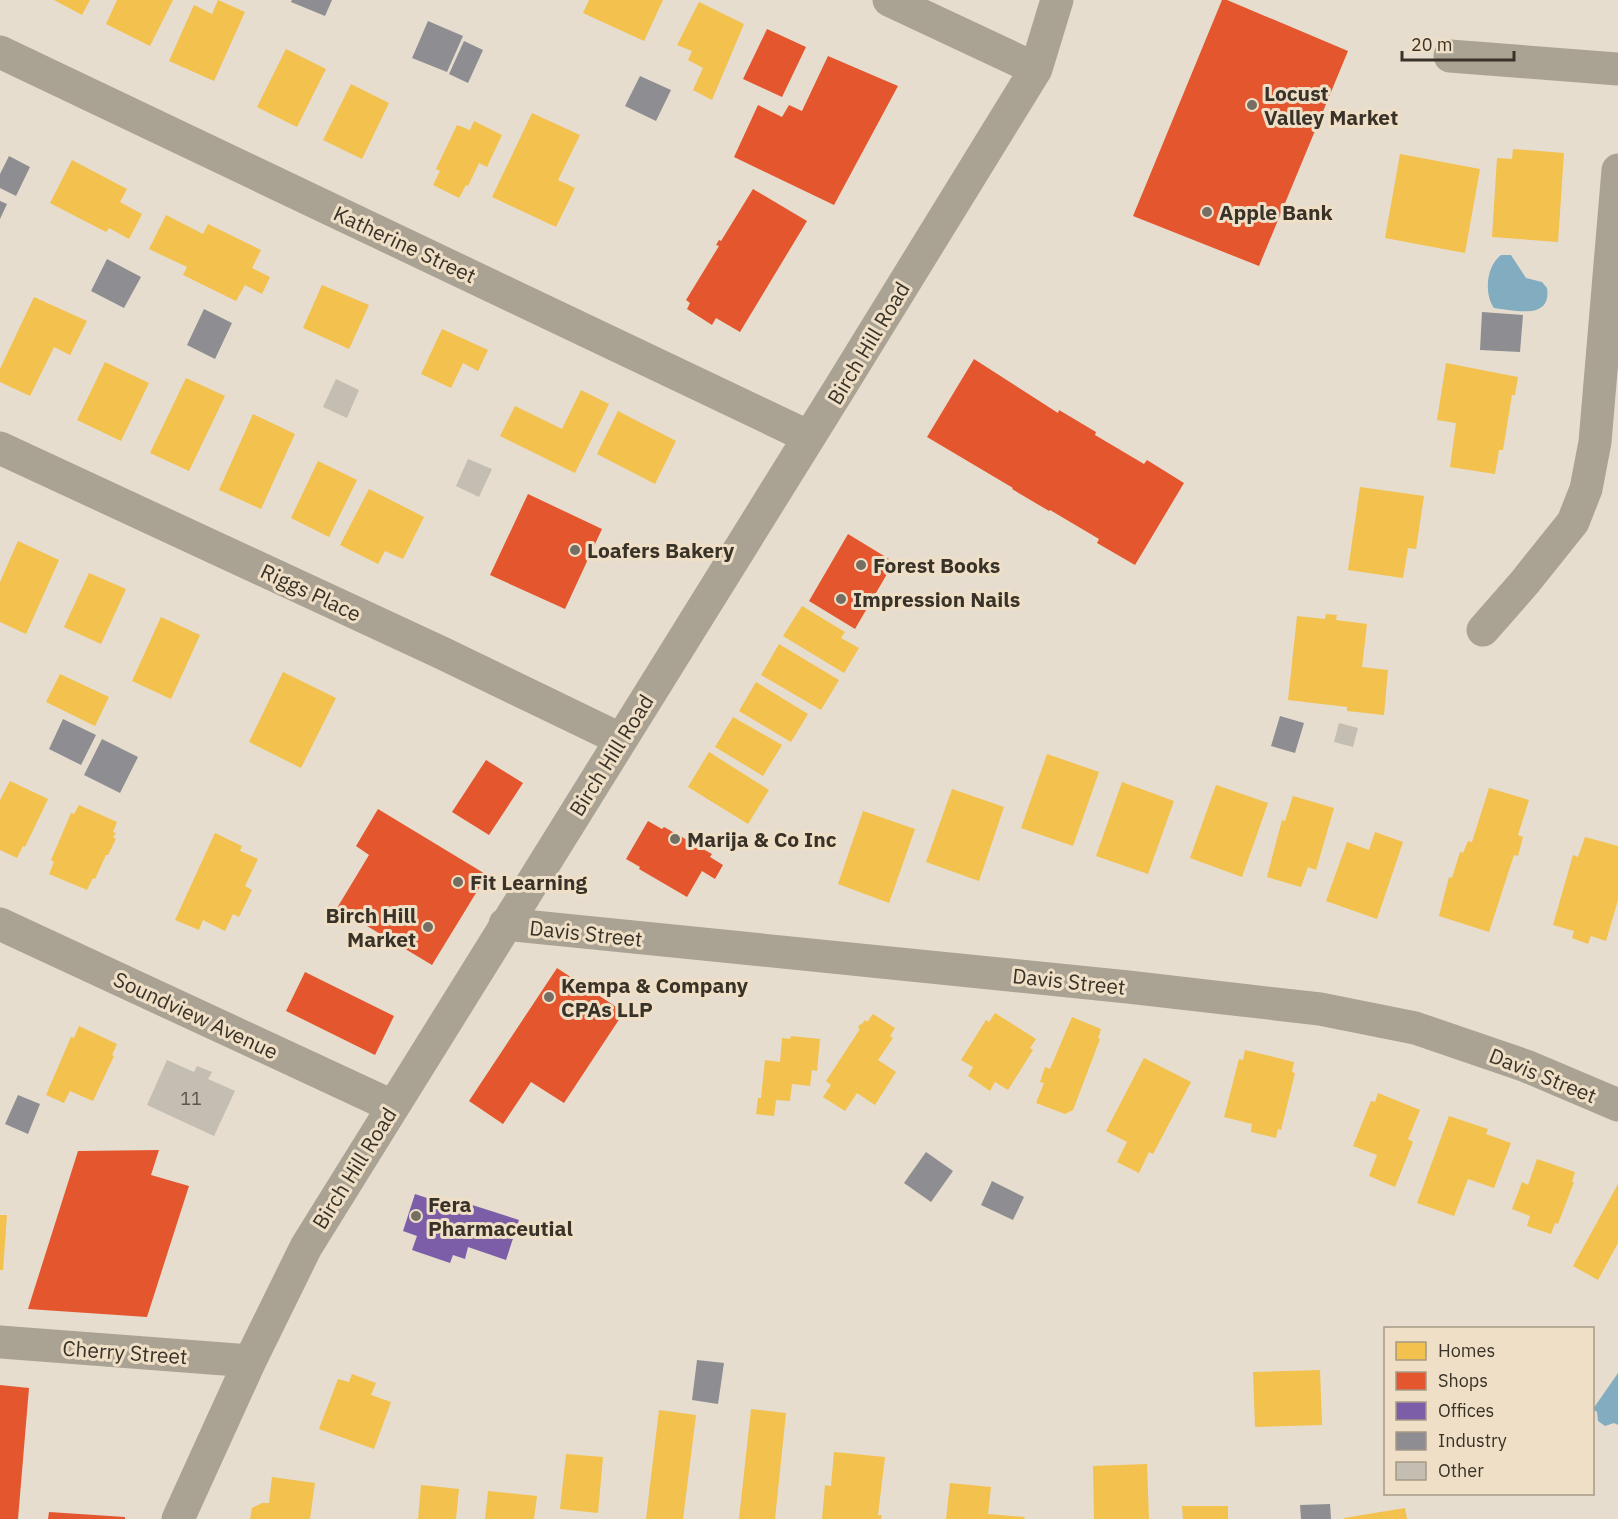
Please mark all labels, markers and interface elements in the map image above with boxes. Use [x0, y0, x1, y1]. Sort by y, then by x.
scale bar [1402, 24, 1514, 62]
text: 20 m [1411, 33, 1453, 56]
place label: Locust Valley Market [1264, 79, 1398, 131]
marker: Locust Valley Market [1245, 98, 1259, 112]
place label: Apple Bank [1219, 198, 1334, 226]
street label: Katherine Street [329, 199, 481, 289]
marker: Apple Bank [1200, 205, 1214, 219]
street label: Birch Hill Road [820, 276, 916, 410]
place label: Loafers Bakery [587, 536, 735, 564]
marker: Loafers Bakery [568, 543, 582, 557]
place label: Forest Books [873, 551, 1000, 579]
street label: Riggs Place [256, 557, 366, 627]
marker: Forest Books [854, 558, 868, 572]
place label: Impression Nails [853, 585, 1020, 613]
marker: Impression Nails [834, 592, 848, 606]
street label: Birch Hill Road [562, 689, 660, 821]
place label: Marija & Co Inc [687, 825, 837, 853]
marker: Marija & Co Inc [668, 832, 682, 846]
place label: Fit Learning [470, 868, 587, 896]
marker: Fit Learning [451, 875, 465, 889]
place label: Birch Hill Market [326, 901, 416, 953]
street label: Davis Street [528, 913, 644, 953]
marker: Birch Hill Market [421, 920, 435, 934]
street label: Davis Street [1011, 961, 1127, 1001]
street label: Soundview Avenue [109, 965, 283, 1065]
place label: Kempa & Company CPAs LLP [561, 971, 749, 1023]
marker: Kempa & Company CPAs LLP [542, 990, 556, 1004]
street label: Davis Street [1485, 1041, 1601, 1109]
house number: 11 [180, 1087, 202, 1110]
street label: Birch Hill Road [305, 1102, 403, 1234]
place label: Fera Pharmaceutial [428, 1190, 573, 1242]
marker: Fera Pharmaceutial [409, 1209, 423, 1223]
legend [1384, 1327, 1594, 1495]
street label: Cherry Street [62, 1334, 188, 1370]
text: Homes [1438, 1339, 1495, 1362]
text: Shops [1438, 1369, 1488, 1392]
text: Offices [1438, 1399, 1494, 1422]
text: Industry [1438, 1429, 1507, 1452]
text: Other [1438, 1459, 1484, 1482]

